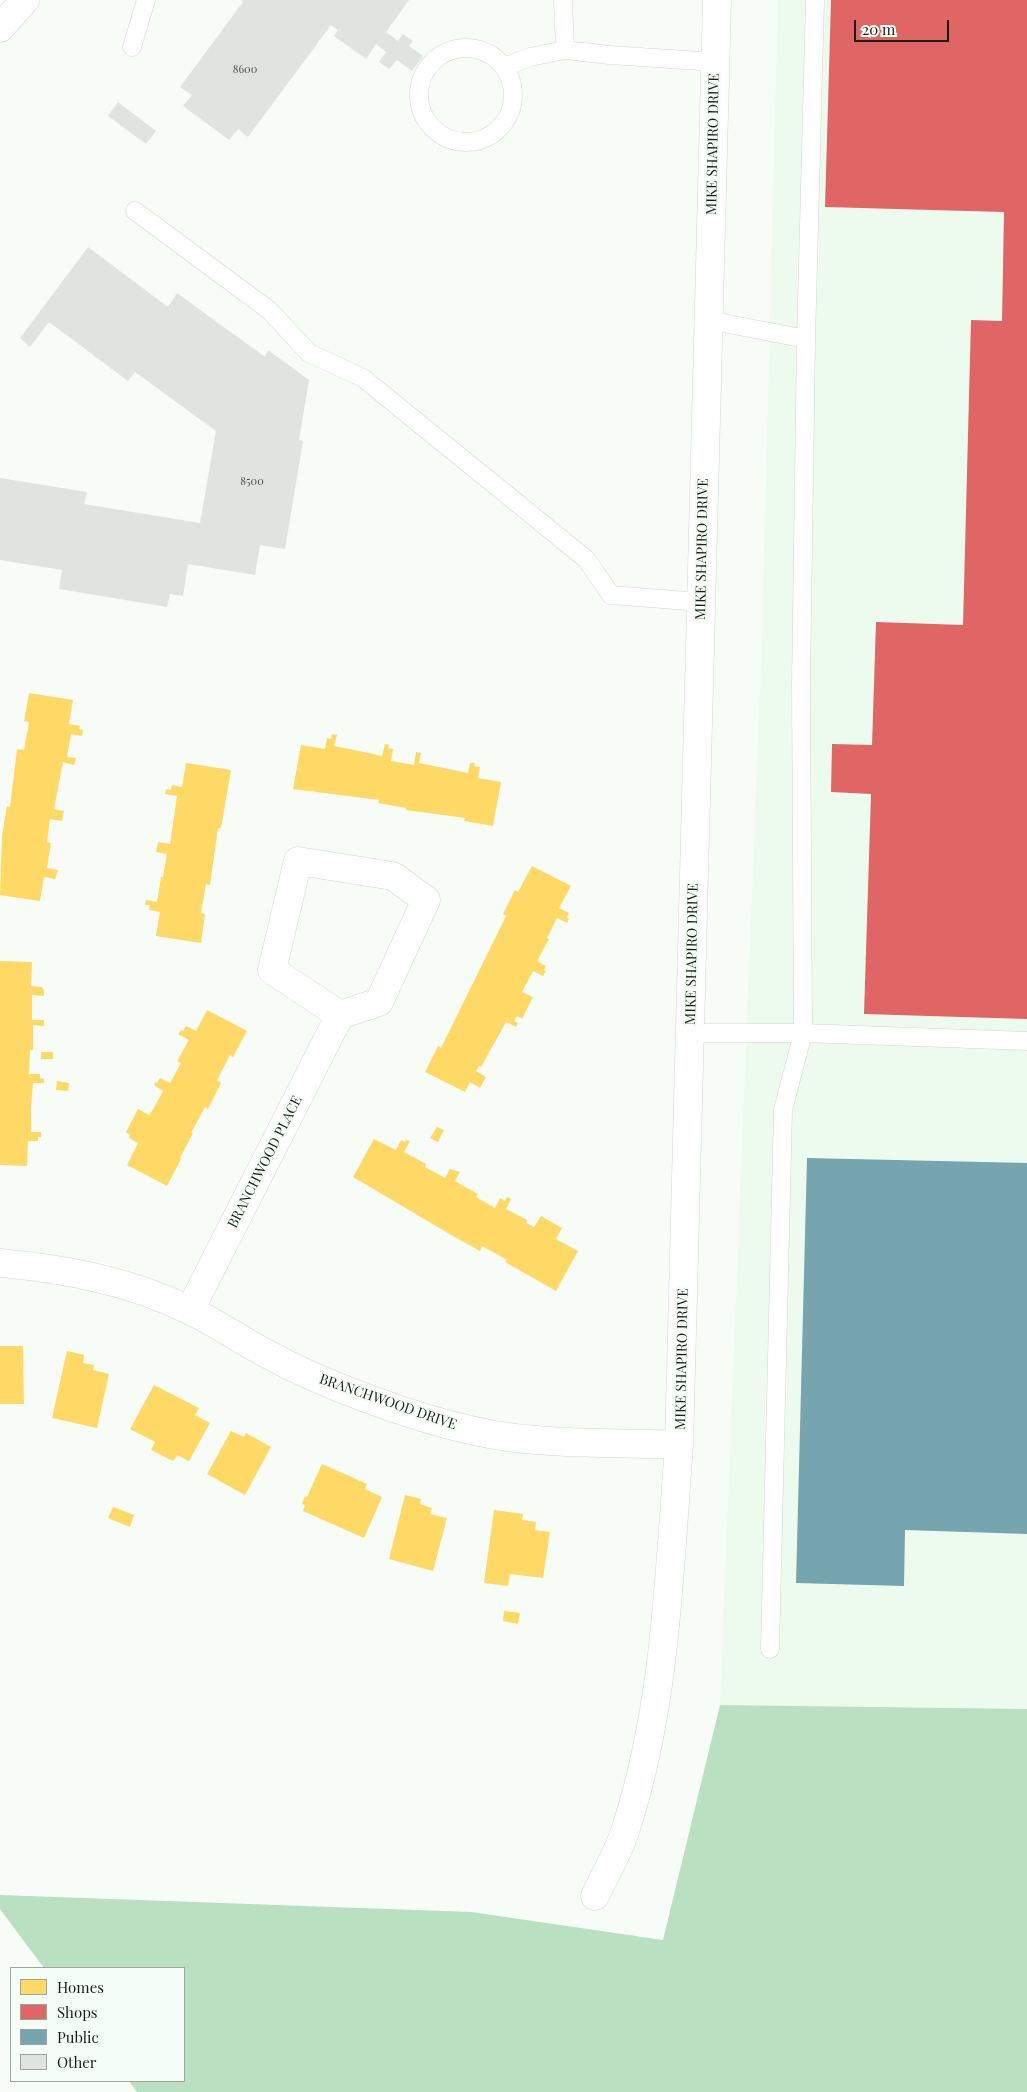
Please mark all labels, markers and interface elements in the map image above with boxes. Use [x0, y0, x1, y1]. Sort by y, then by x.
scale bar [857, 10, 952, 42]
text: 20 m [862, 19, 895, 39]
house number: 8600 [233, 63, 257, 77]
street label: MIKE SHAPIRO DRIVE [703, 73, 723, 215]
house number: 8500 [240, 475, 264, 489]
street label: MIKE SHAPIRO DRIVE [692, 478, 712, 620]
street label: MIKE SHAPIRO DRIVE [682, 883, 702, 1025]
street label: BRANCHWOOD PLACE [224, 1093, 306, 1231]
street label: MIKE SHAPIRO DRIVE [672, 1288, 692, 1430]
street label: BRANCHWOOD DRIVE [317, 1371, 459, 1433]
legend [10, 1967, 185, 2082]
text: Homes [57, 1977, 104, 1997]
text: Shops [57, 2002, 98, 2022]
text: Public [57, 2027, 99, 2047]
text: Other [57, 2052, 97, 2072]

